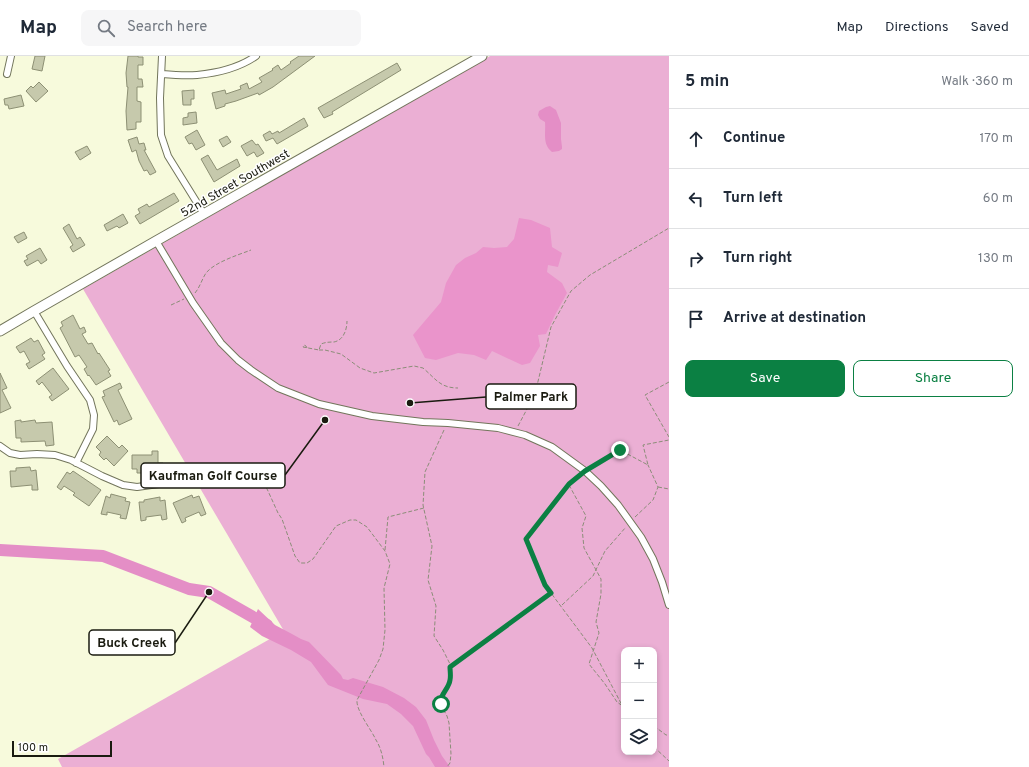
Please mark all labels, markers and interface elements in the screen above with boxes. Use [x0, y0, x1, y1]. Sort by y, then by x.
search box [81, 10, 361, 46]
text: Map [20, 16, 57, 40]
icon: search [95, 17, 117, 39]
text: Search here [127, 18, 207, 37]
text: Map [837, 19, 863, 36]
text: Directions [885, 19, 949, 36]
text: Saved [971, 19, 1009, 36]
text: 5 min [685, 71, 729, 93]
text: Walk · 360 m [941, 74, 1013, 90]
icon: ahead [685, 128, 707, 150]
text: Continue [723, 129, 785, 148]
text: 170 m [979, 131, 1013, 147]
street label: 52nd Street Southwest [178, 146, 293, 222]
icon: left [685, 188, 707, 210]
text: Turn left [723, 189, 783, 208]
text: 60 m [983, 191, 1013, 207]
icon: right [685, 248, 707, 270]
text: Turn right [723, 249, 792, 268]
text: 130 m [978, 251, 1013, 267]
icon: arrive [685, 308, 707, 330]
text: Arrive at destination [723, 309, 866, 328]
button: Save [685, 360, 845, 397]
button: Share [853, 360, 1013, 397]
callout: Palmer Park [486, 384, 576, 409]
text: Palmer Park [494, 390, 568, 406]
route end [611, 441, 629, 459]
callout: Kaufman Golf Course [141, 463, 285, 488]
text: Kaufman Golf Course [149, 469, 277, 485]
callout: Buck Creek [89, 630, 175, 655]
text: Buck Creek [97, 636, 167, 652]
map controls [621, 647, 657, 755]
button: + [621, 647, 657, 683]
button: − [621, 683, 657, 719]
route start [432, 695, 450, 713]
button: layers [621, 719, 657, 755]
scale bar [12, 739, 112, 758]
text: 100 m [18, 741, 48, 755]

